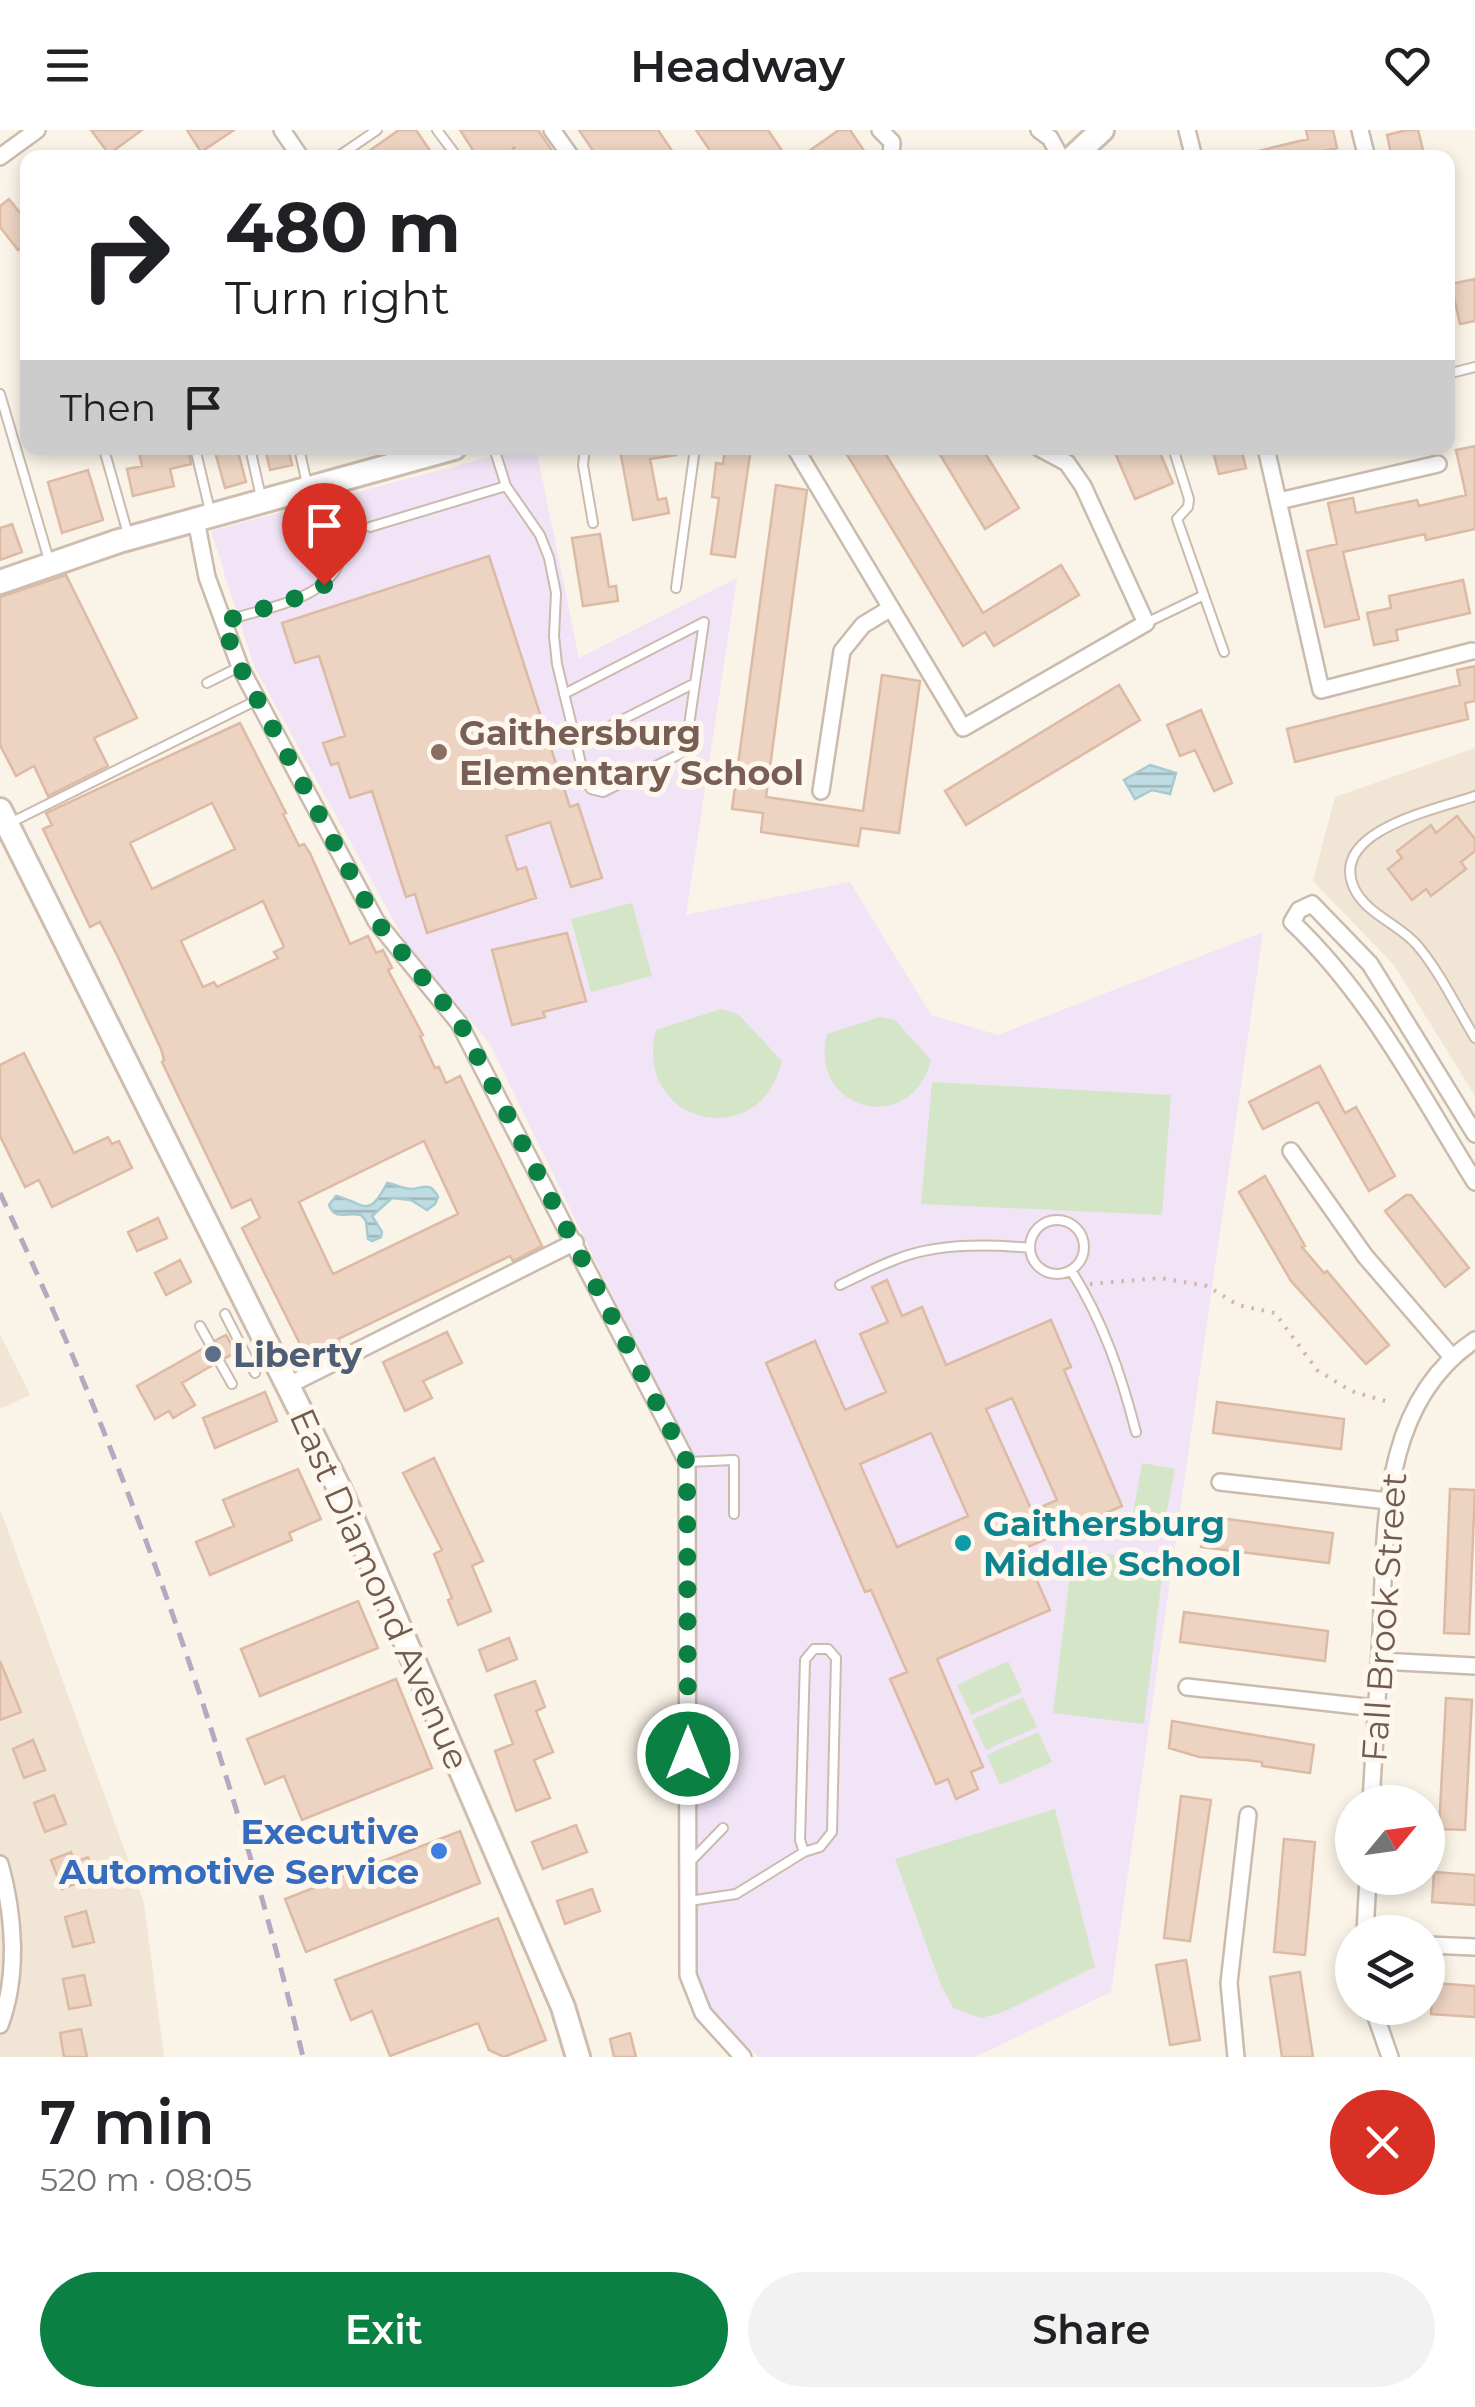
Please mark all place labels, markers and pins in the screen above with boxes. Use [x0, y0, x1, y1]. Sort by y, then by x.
pin [282, 483, 367, 586]
place label: Gaithersburg Elementary School [459, 711, 804, 794]
marker: Gaithersburg Elementary School [428, 741, 450, 763]
place label: Liberty [233, 1333, 363, 1376]
marker: Liberty [202, 1343, 224, 1365]
place label: Gaithersburg Middle School [983, 1502, 1242, 1585]
marker: Gaithersburg Middle School [952, 1532, 974, 1554]
place label: Executive Automotive Service [58, 1810, 419, 1893]
marker: Executive Automotive Service [428, 1840, 450, 1862]

